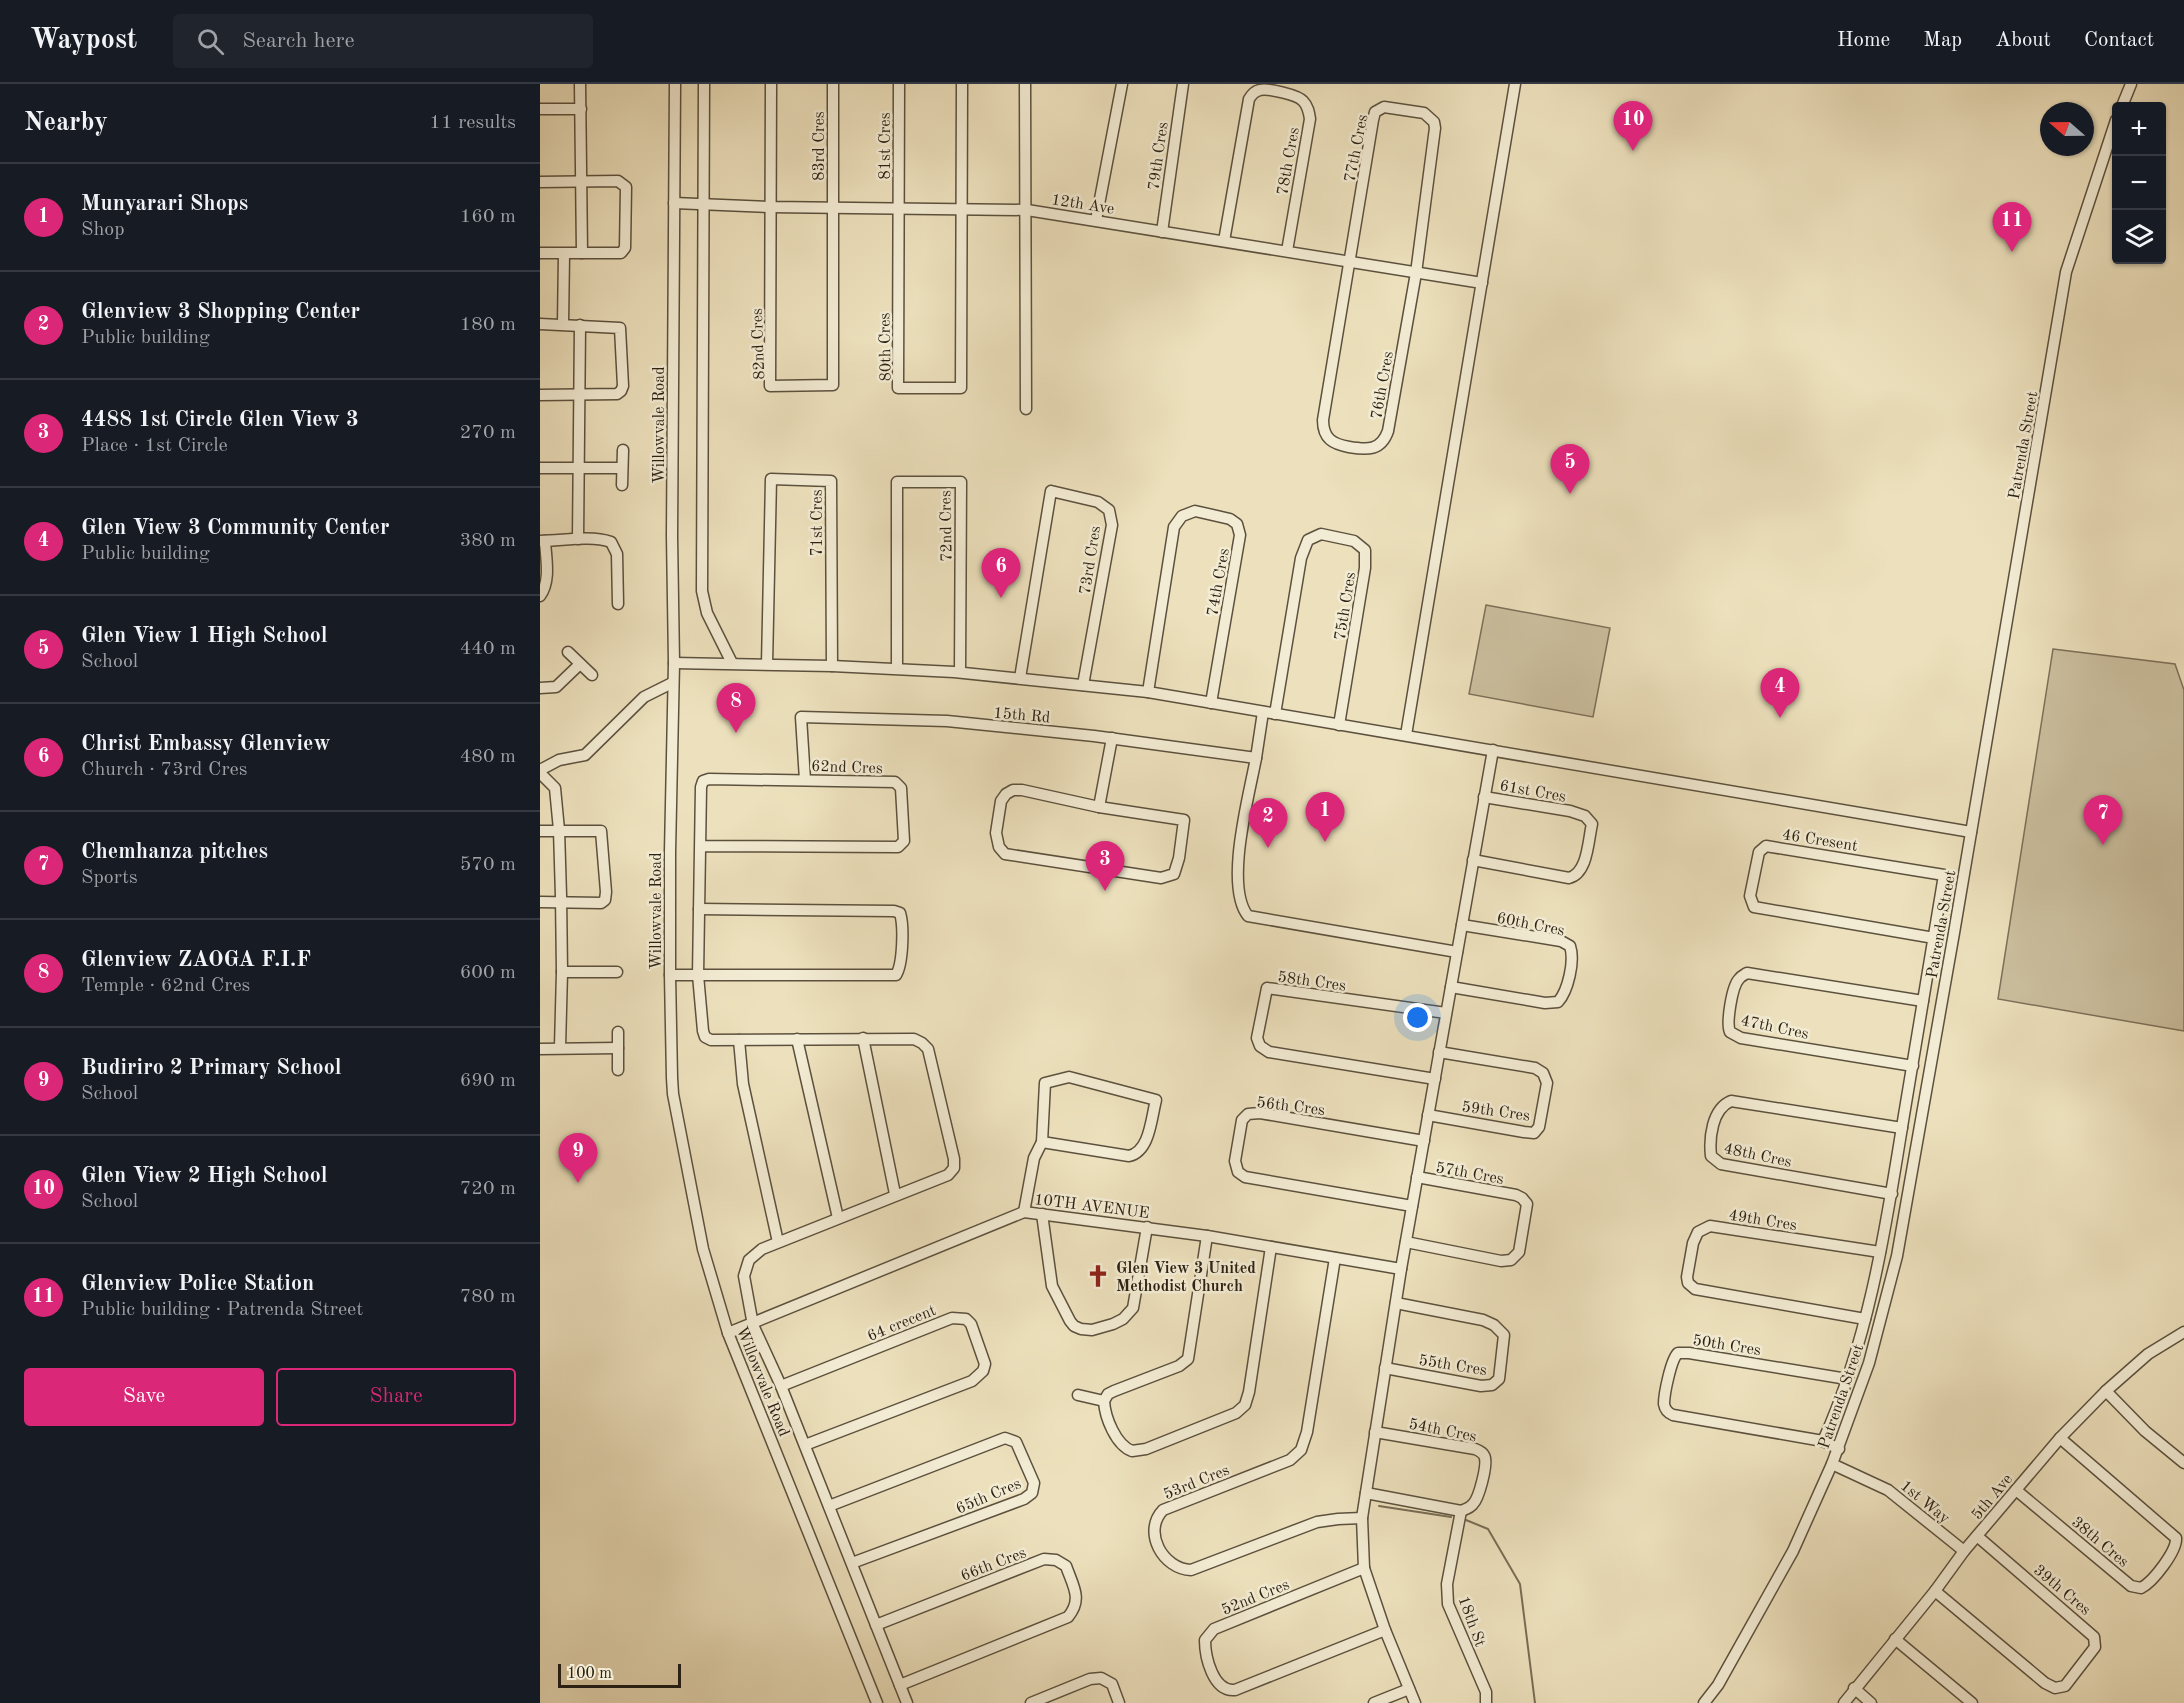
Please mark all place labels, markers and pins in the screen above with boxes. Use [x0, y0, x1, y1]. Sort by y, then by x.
pin: 10 [1614, 101, 1652, 151]
pin: 11 [1992, 202, 2032, 252]
pin: 5 [1550, 444, 1590, 494]
pin: 6 [982, 548, 1020, 598]
pin: 4 [1760, 668, 1800, 718]
pin: 8 [716, 684, 756, 733]
pin: 1 [1306, 792, 1344, 842]
pin: 7 [2084, 796, 2122, 845]
pin: 2 [1248, 798, 1288, 848]
pin: 3 [1086, 842, 1124, 891]
pin: 9 [558, 1134, 597, 1183]
place label: Glen View 3 United Methodist Church [1116, 1261, 1256, 1295]
church icon: Glen View 3 United Methodist Church [1085, 1263, 1111, 1289]

